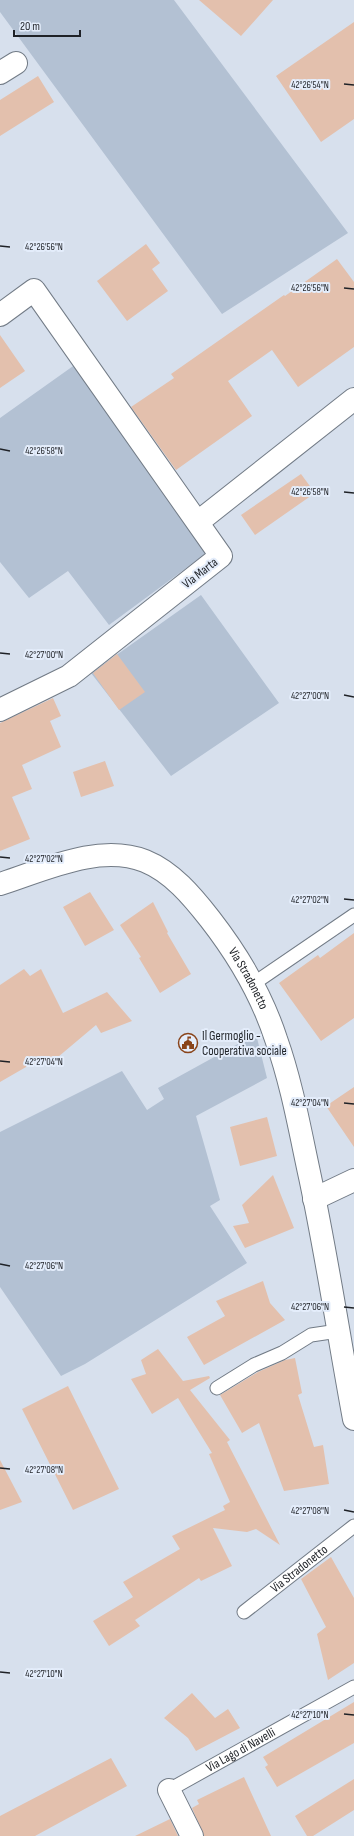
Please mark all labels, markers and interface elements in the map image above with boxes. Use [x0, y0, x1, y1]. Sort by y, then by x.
scale bar [14, 12, 80, 38]
text: 20 m [20, 19, 40, 34]
text: 42°26'54"N [291, 79, 329, 91]
text: 42°26'56"N [25, 241, 63, 253]
text: 42°26'56"N [291, 282, 329, 294]
text: 42°26'58"N [25, 445, 63, 457]
text: 42°26'58"N [291, 486, 329, 498]
street label: Via Marta [179, 554, 221, 592]
text: 42°27'00"N [25, 649, 63, 661]
text: 42°27'00"N [291, 690, 329, 702]
text: 42°27'02"N [25, 853, 63, 865]
text: 42°27'02"N [291, 894, 329, 906]
street label: Via Stradonetto [225, 945, 272, 1012]
place label: Il Germoglio - Cooperativa sociale [202, 1028, 287, 1059]
public building icon: Il Germoglio - Cooperativa sociale [177, 1032, 199, 1054]
text: 42°27'04"N [25, 1056, 63, 1068]
text: 42°27'04"N [291, 1097, 329, 1109]
text: 42°27'06"N [25, 1260, 63, 1272]
text: 42°27'06"N [291, 1301, 329, 1313]
text: 42°27'08"N [25, 1464, 63, 1476]
text: 42°27'08"N [291, 1505, 329, 1517]
street label: Via Stradonetto [267, 1542, 331, 1596]
text: 42°27'10"N [25, 1668, 63, 1680]
text: 42°27'10"N [291, 1709, 329, 1721]
street label: Via Lago di Navelli [203, 1724, 278, 1776]

